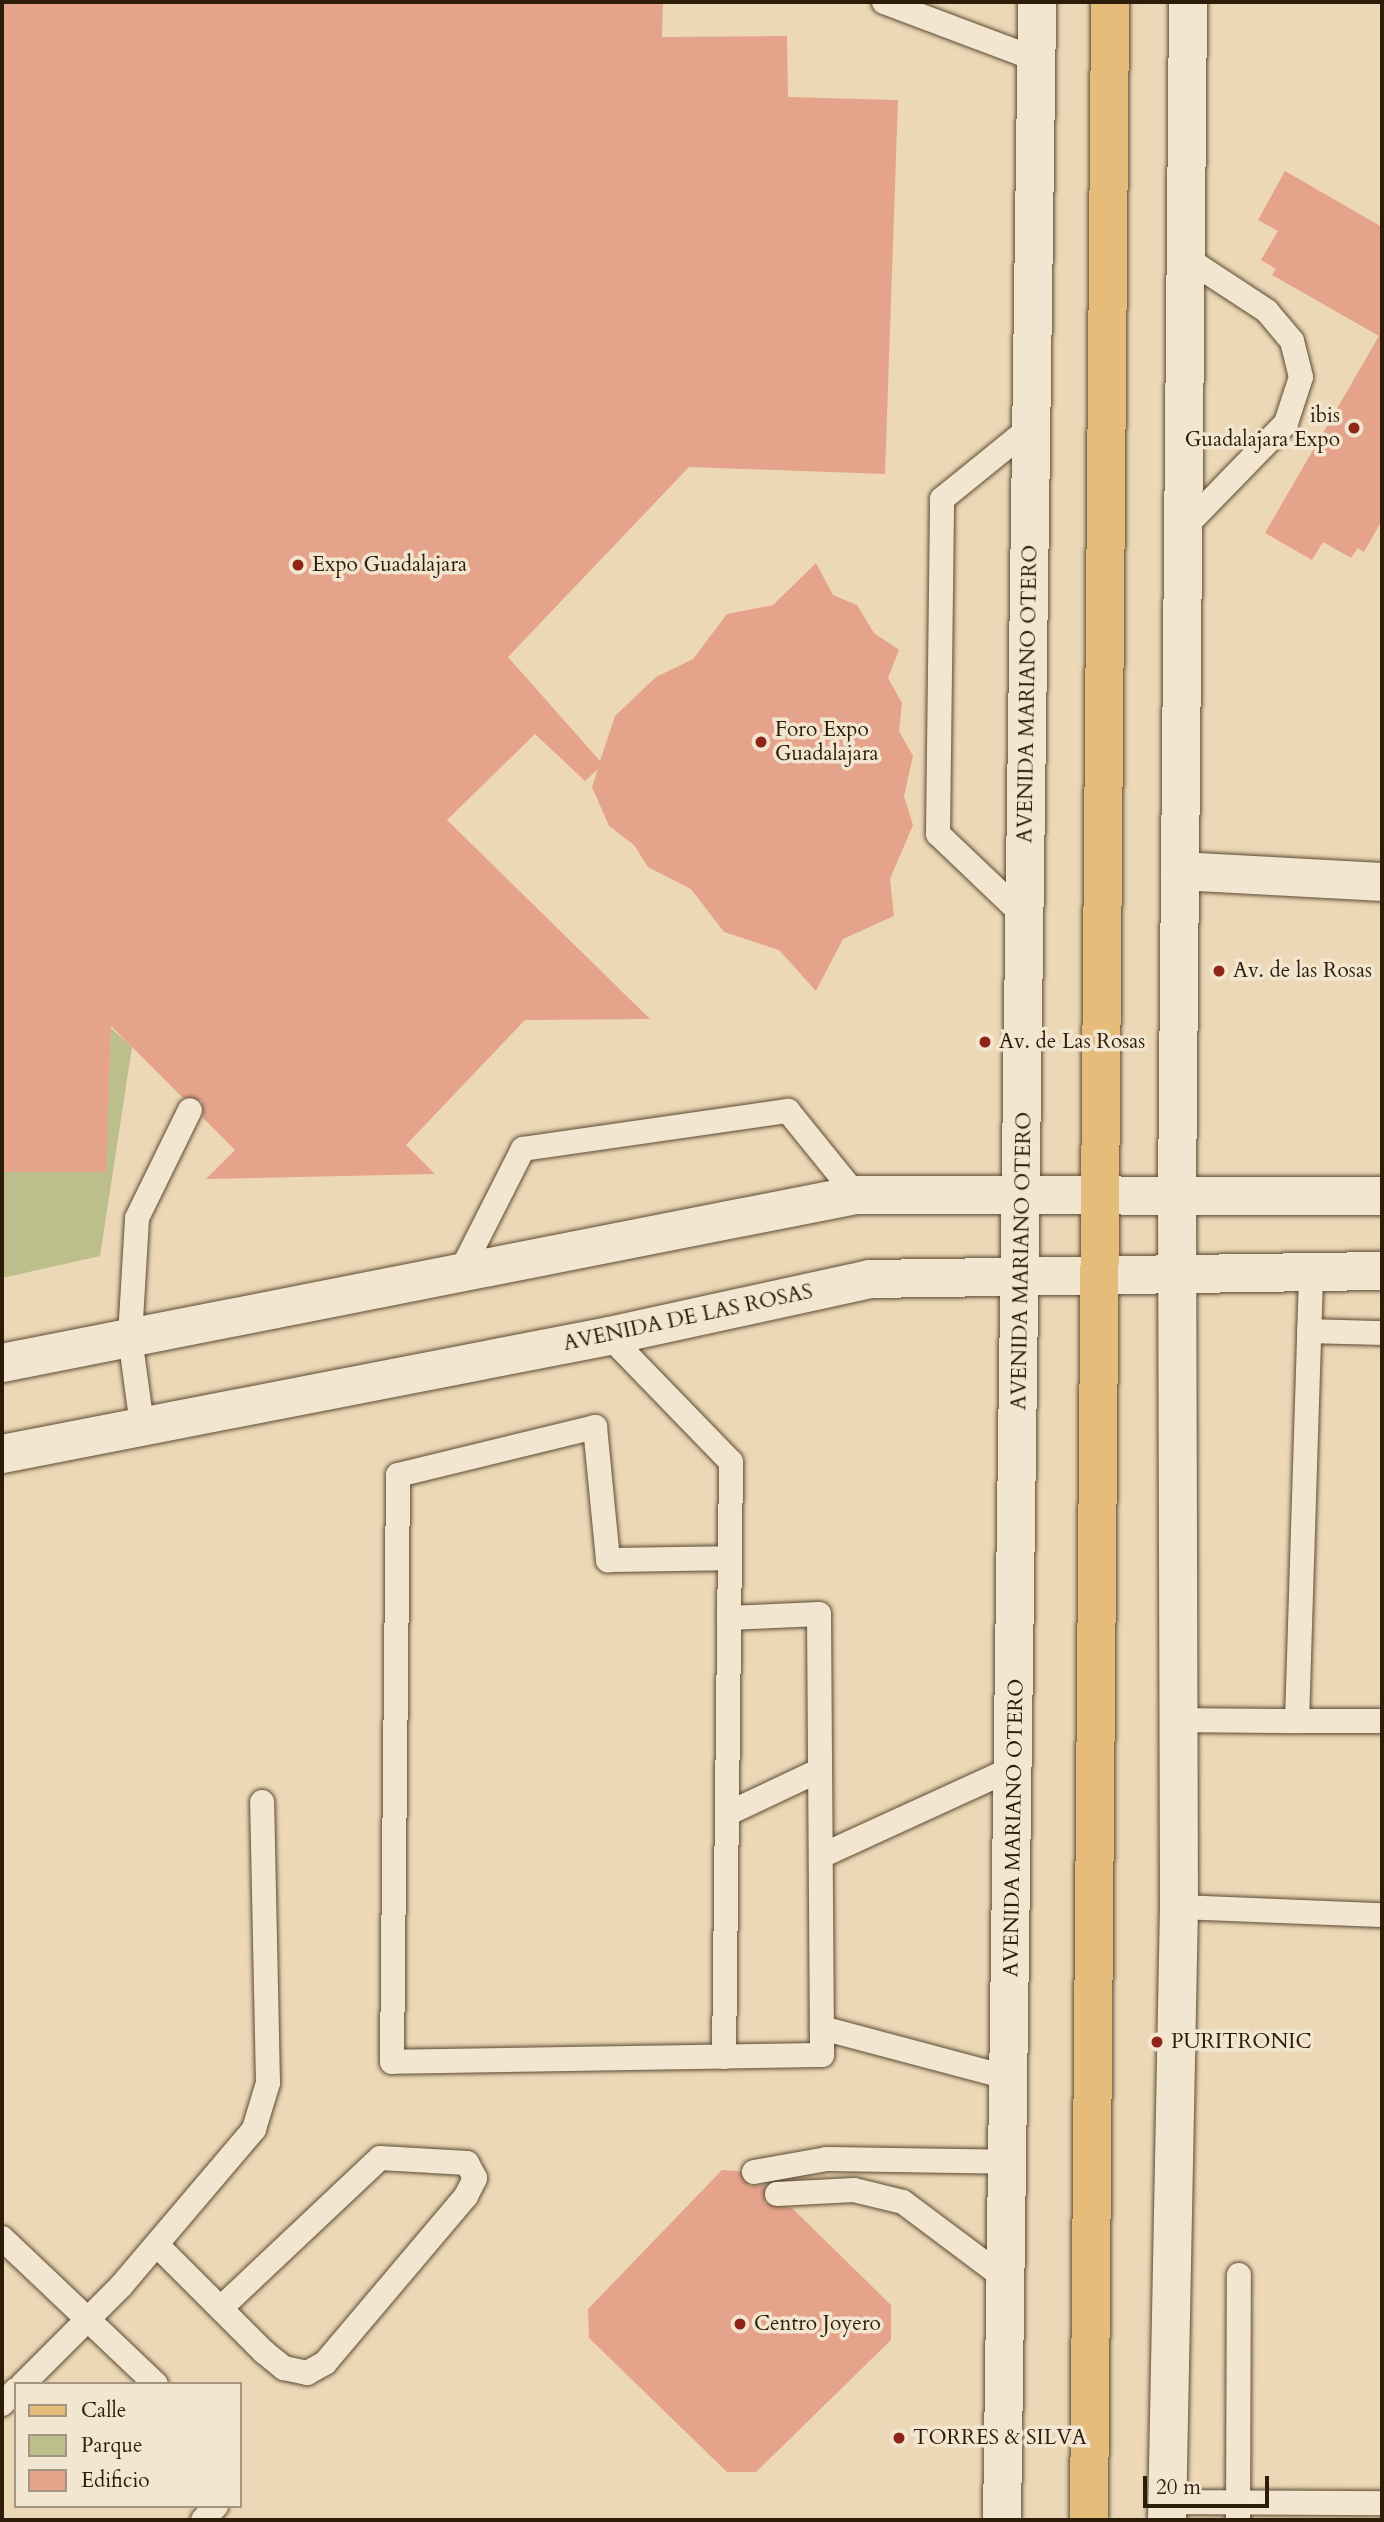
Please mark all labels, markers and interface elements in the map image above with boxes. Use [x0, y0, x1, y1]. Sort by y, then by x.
place label: ibis Guadalajara Expo [1185, 403, 1340, 453]
marker: ibis Guadalajara Expo [1346, 420, 1362, 436]
street label: AVENIDA MARIANO OTERO [1013, 545, 1043, 843]
place label: Expo Guadalajara [312, 552, 467, 578]
marker: Expo Guadalajara [290, 557, 306, 573]
place label: Foro Expo Guadalajara [775, 717, 879, 767]
marker: Foro Expo Guadalajara [753, 734, 769, 750]
place label: Av. de las Rosas [1233, 958, 1372, 984]
marker: Av. de las Rosas [1211, 963, 1227, 979]
place label: Av. de Las Rosas [999, 1029, 1145, 1055]
marker: Av. de Las Rosas [977, 1034, 993, 1050]
street label: AVENIDA MARIANO OTERO [1007, 1112, 1037, 1410]
street label: AVENIDA DE LAS ROSAS [561, 1279, 815, 1357]
street label: AVENIDA MARIANO OTERO [999, 1679, 1029, 1977]
place label: PURITRONIC [1171, 2029, 1312, 2055]
marker: PURITRONIC [1149, 2034, 1165, 2050]
place label: Centro Joyero [754, 2311, 881, 2337]
marker: Centro Joyero [732, 2316, 748, 2332]
legend [14, 2382, 242, 2508]
text: Calle [81, 2396, 126, 2425]
place label: TORRES & SILVA [913, 2425, 1087, 2451]
marker: TORRES & SILVA [891, 2430, 907, 2446]
text: Parque [81, 2431, 142, 2460]
scale bar [1146, 2462, 1272, 2506]
text: Edificio [81, 2466, 150, 2495]
text: 20 m [1156, 2473, 1201, 2502]

